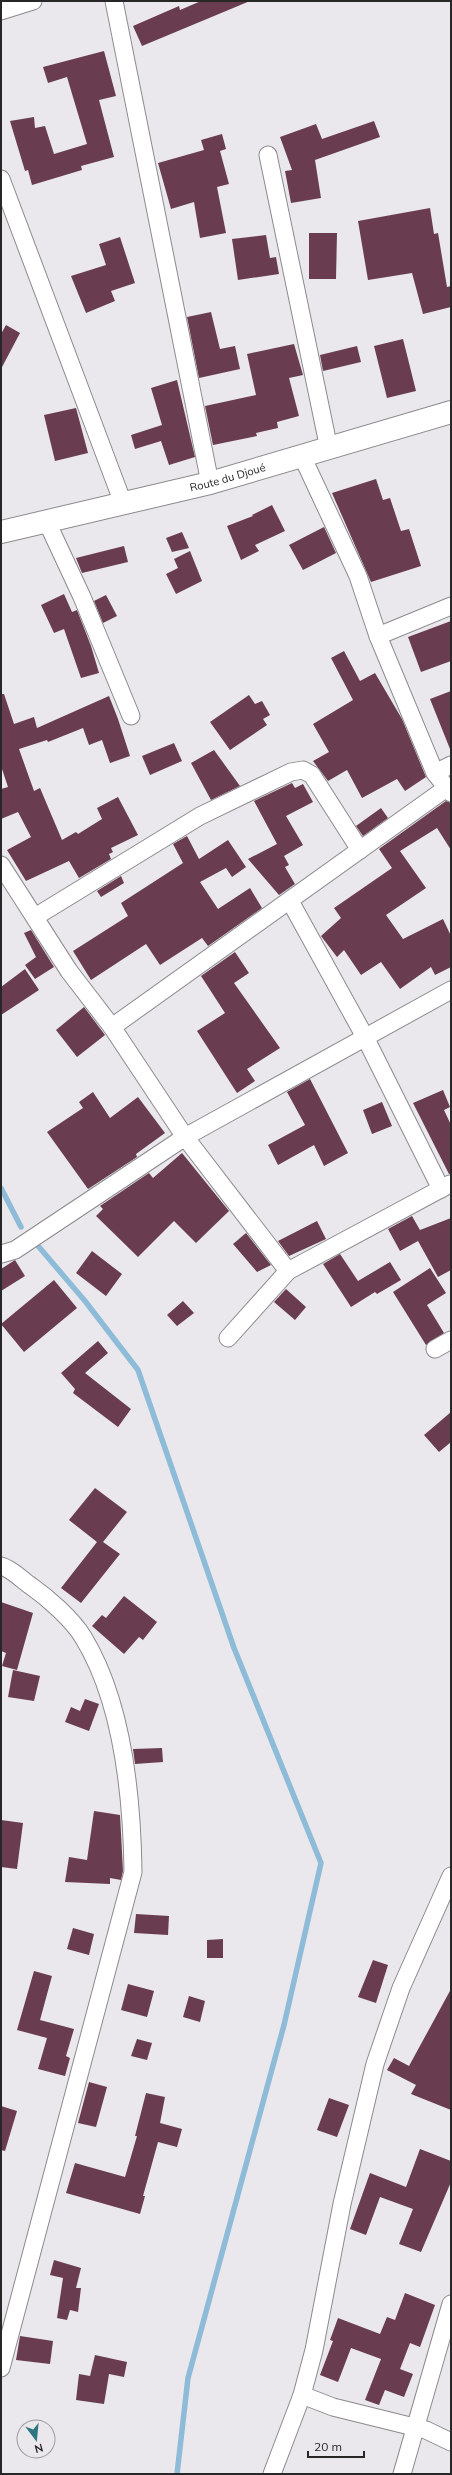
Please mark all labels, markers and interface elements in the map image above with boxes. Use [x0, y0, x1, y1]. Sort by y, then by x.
street label: Route du Djoué [188, 460, 267, 495]
north arrow [16, 2419, 56, 2459]
scale bar [308, 2433, 364, 2459]
text: 20 m [314, 2439, 342, 2454]
text: N [33, 2441, 45, 2456]

